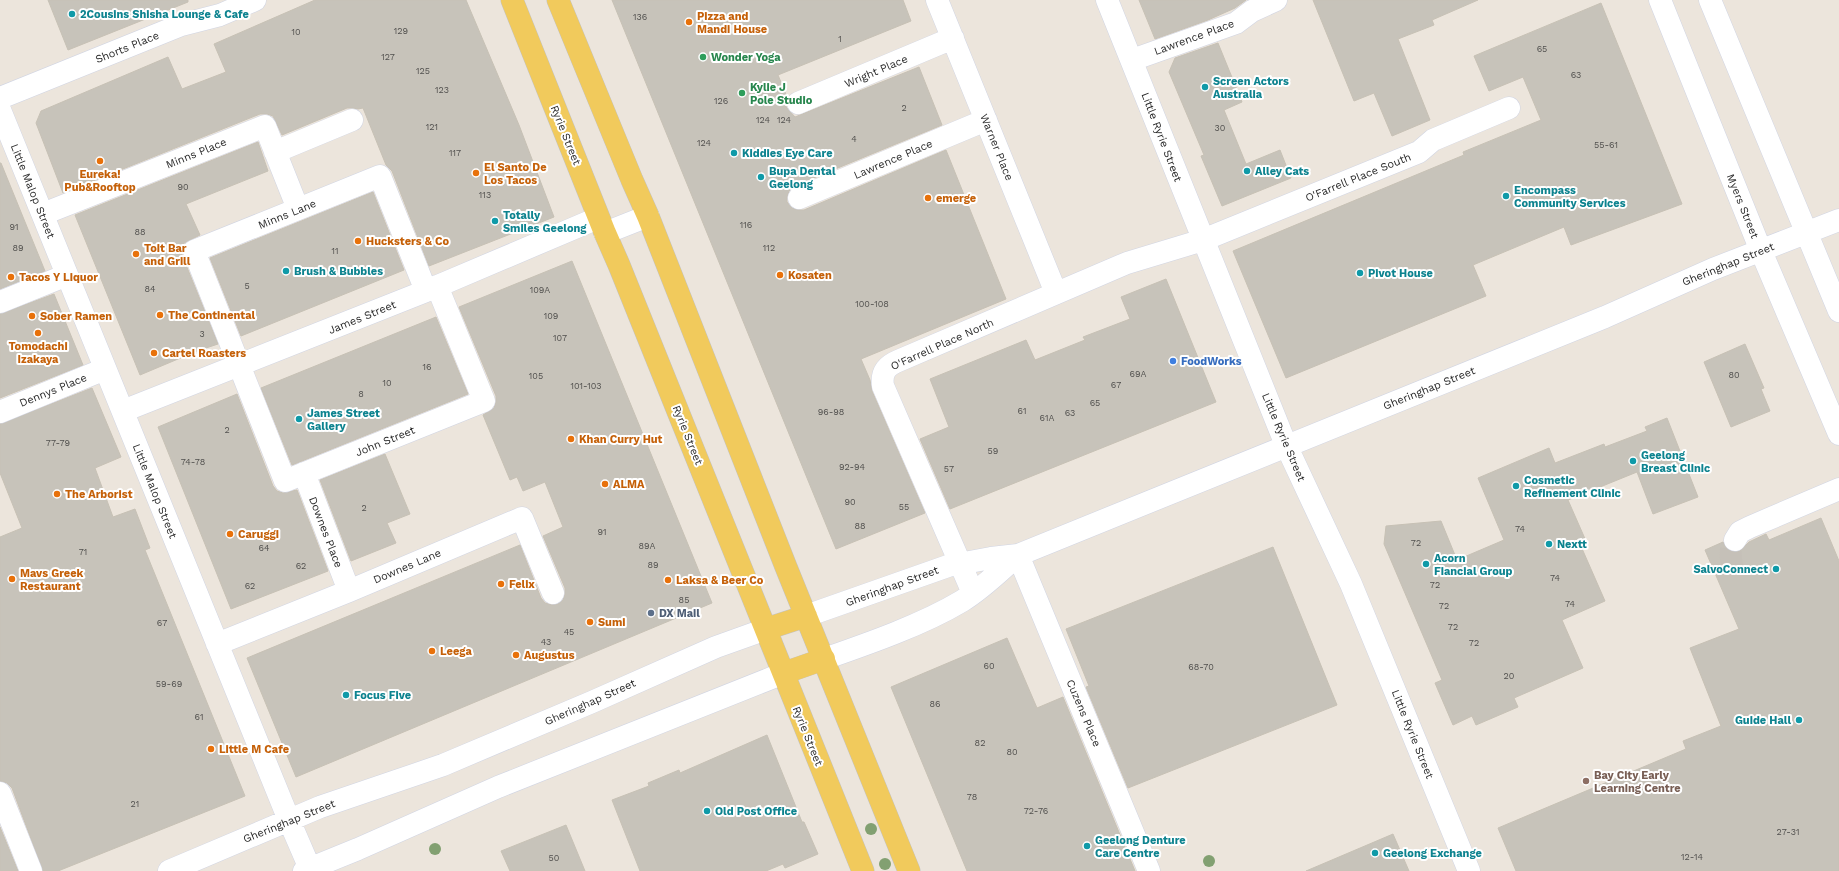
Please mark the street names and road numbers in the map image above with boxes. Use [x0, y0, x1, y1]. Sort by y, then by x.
street label: Lawrence Place [1152, 17, 1236, 58]
street label: Shorts Place [93, 29, 161, 66]
street label: Wright Place [843, 52, 910, 91]
street label: Little Ryrie Street [1138, 91, 1185, 184]
street label: Ryrie Street [548, 103, 584, 167]
street label: Warner Place [977, 112, 1016, 182]
street label: Minns Place [164, 135, 228, 172]
street label: Lawrence Place [852, 137, 935, 182]
street label: Little Malop Street [8, 142, 58, 241]
street label: O'Farrell Place South [1303, 150, 1413, 205]
street label: Myers Street [1724, 172, 1762, 241]
street label: Minns Lane [256, 197, 318, 232]
street label: Gheringhap Street [1680, 240, 1776, 289]
street label: James Street [326, 298, 398, 337]
street label: O'Farrell Place North [889, 316, 996, 373]
street label: Gheringhap Street [1381, 364, 1477, 413]
street label: Dennys Place [18, 371, 89, 410]
street label: Little Ryrie Street [1259, 391, 1308, 484]
street label: Ryrie Street [670, 403, 706, 467]
street label: John Street [353, 423, 417, 459]
street label: Little Malop Street [130, 442, 180, 541]
street label: Downes Place [306, 495, 345, 570]
street label: Downes Lane [371, 546, 443, 587]
street label: Gheringhap Street [844, 563, 941, 609]
street label: Gheringhap Street [543, 676, 638, 728]
street label: Cuzens Place [1064, 678, 1104, 749]
street label: Little Ryrie Street [1389, 688, 1436, 781]
street label: Ryrie Street [790, 704, 826, 768]
street label: Gheringhap Street [241, 797, 337, 846]

